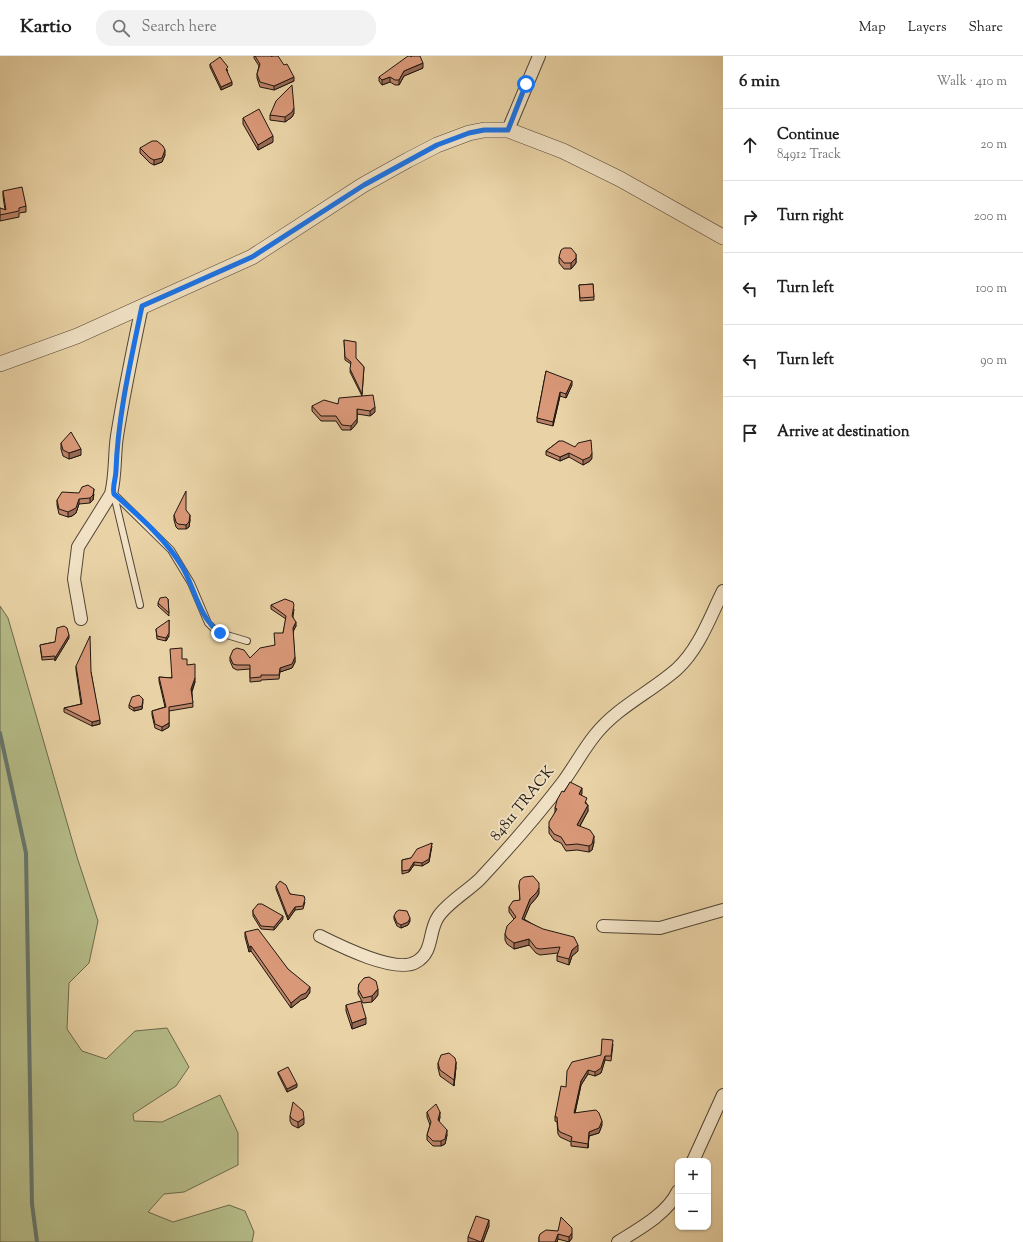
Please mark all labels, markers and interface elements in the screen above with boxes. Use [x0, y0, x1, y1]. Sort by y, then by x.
search box [96, 10, 376, 46]
text: Kartio [20, 14, 72, 41]
icon: search [110, 17, 132, 39]
text: Search here [142, 17, 217, 38]
text: Map [859, 18, 886, 38]
text: Layers [908, 18, 946, 38]
text: Share [968, 18, 1003, 38]
text: 6 min [739, 70, 780, 94]
text: Walk · 410 m [936, 73, 1007, 91]
route start [517, 75, 535, 93]
text: Continue [777, 125, 839, 146]
icon: ahead [739, 134, 761, 156]
text: 20 m [981, 136, 1007, 154]
text: 84912 Track [777, 146, 841, 164]
icon: right [739, 206, 761, 228]
text: Turn right [777, 206, 843, 227]
text: 200 m [974, 208, 1007, 226]
icon: left [739, 278, 761, 300]
text: Turn left [777, 278, 834, 299]
text: 100 m [975, 280, 1007, 298]
icon: left [739, 350, 761, 372]
text: Turn left [777, 350, 834, 371]
text: 90 m [980, 352, 1007, 370]
icon: arrive [739, 422, 761, 444]
text: Arrive at destination [777, 422, 910, 443]
route end [211, 624, 229, 642]
street label: 84811 TRACK [486, 762, 560, 846]
map controls [675, 1158, 711, 1230]
button: + [675, 1158, 711, 1194]
button: − [675, 1194, 711, 1230]

